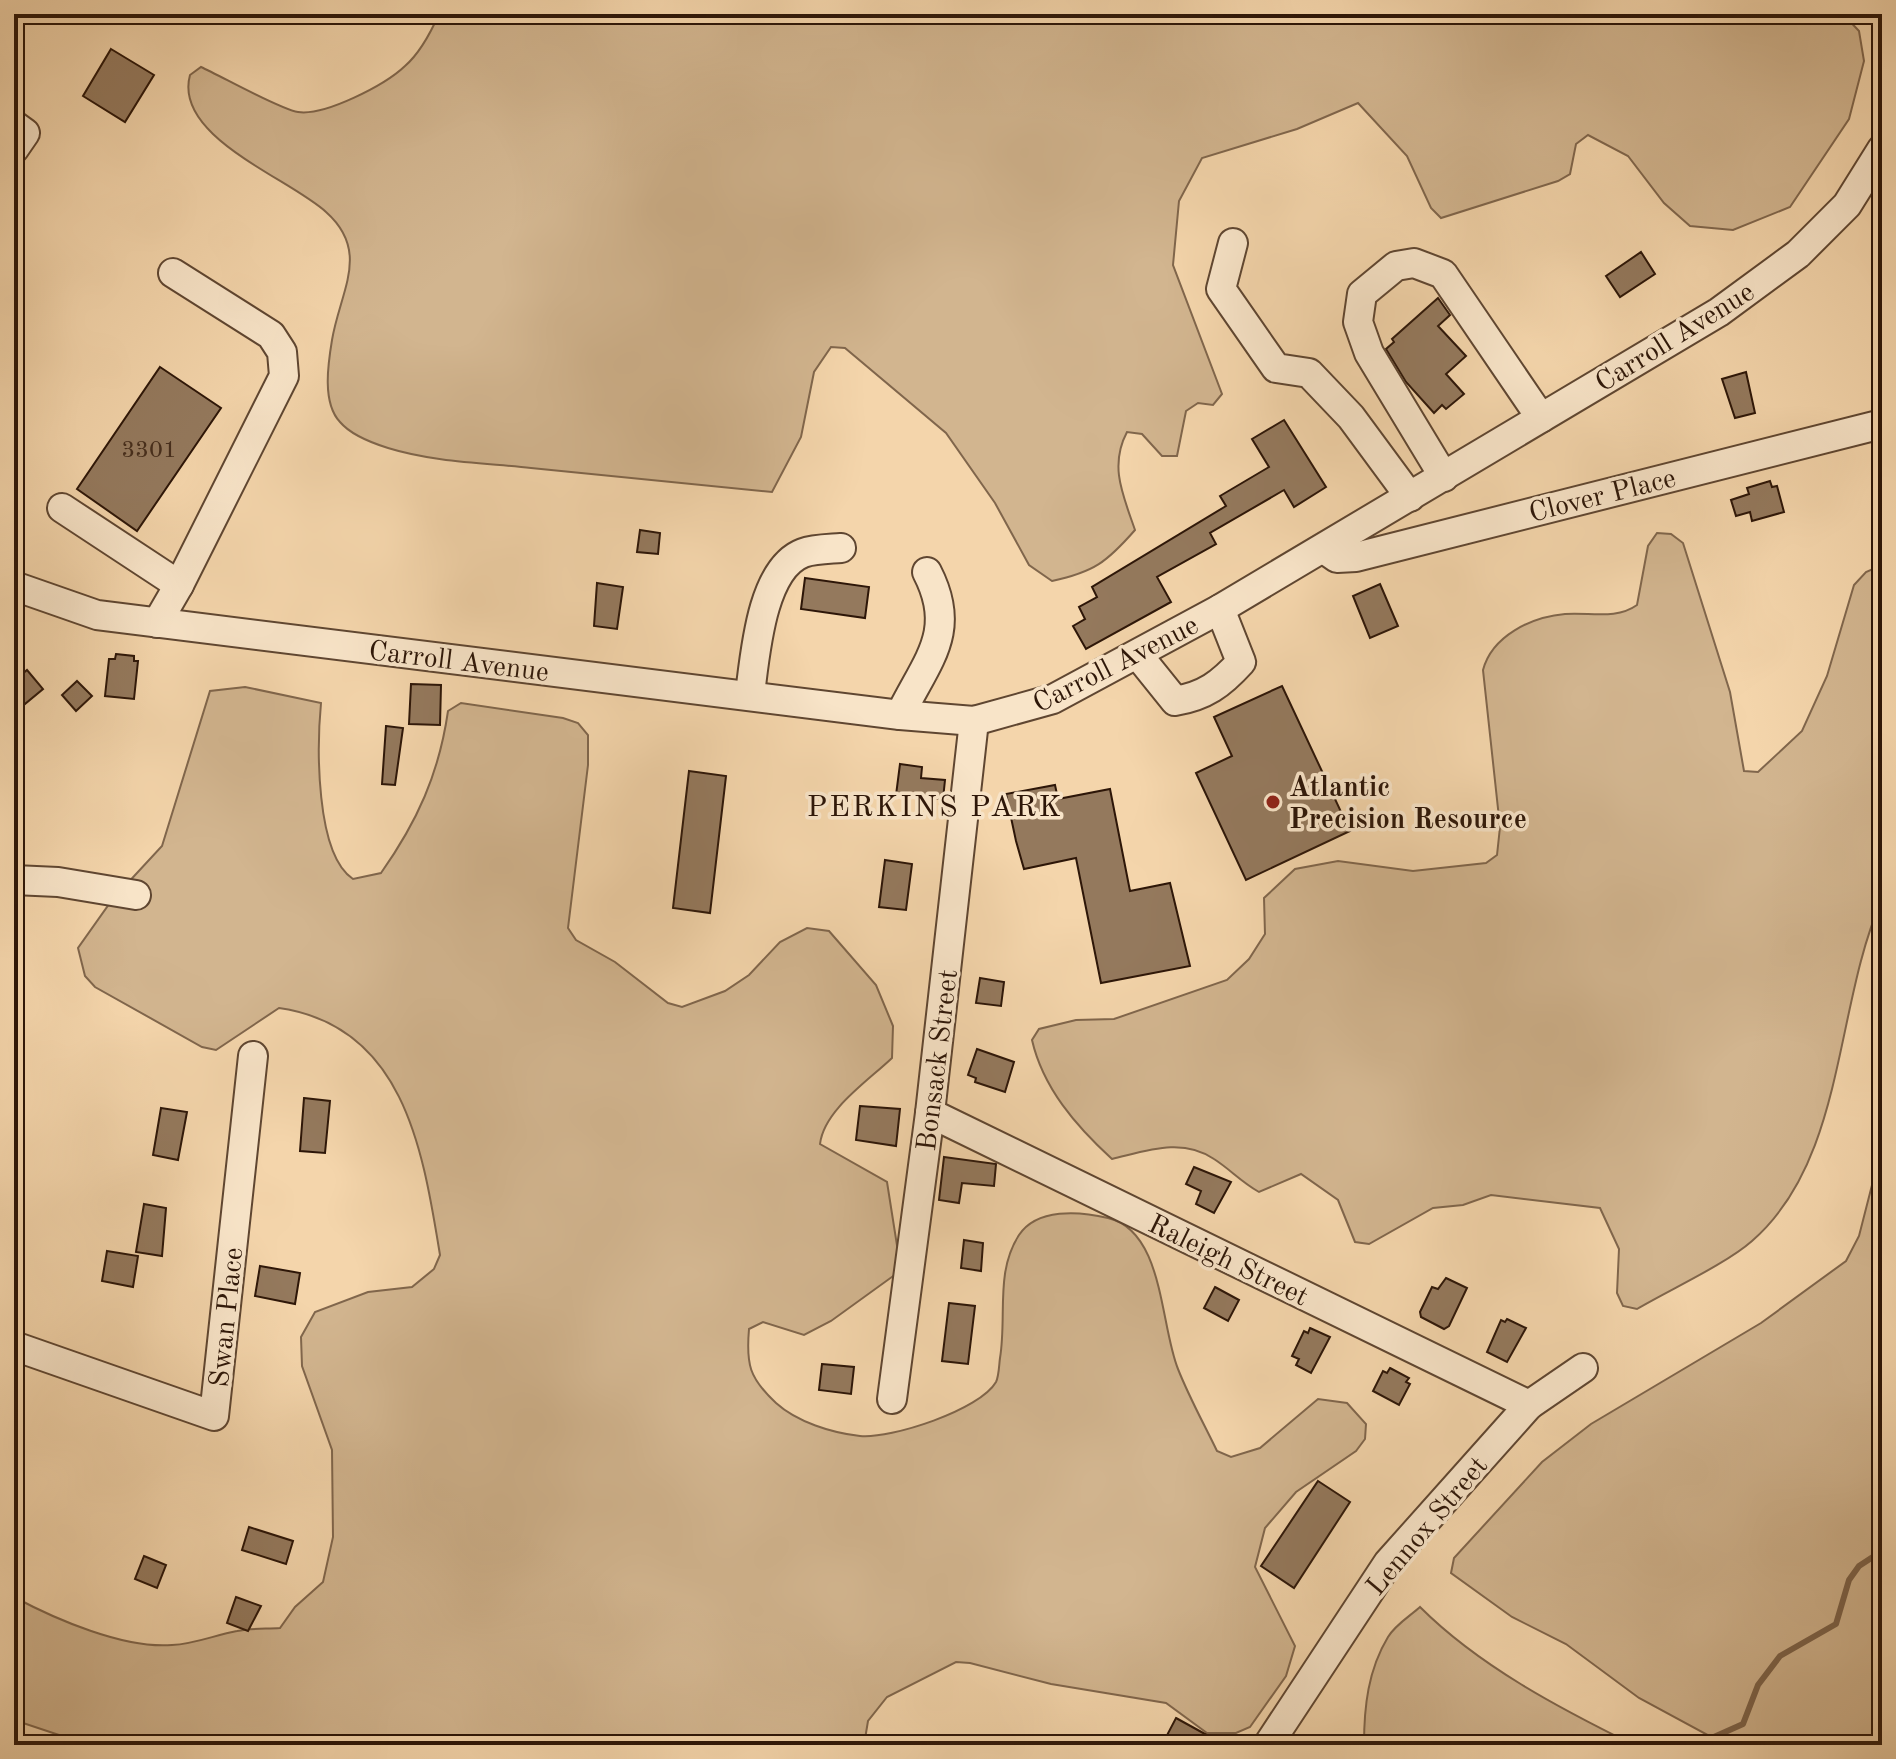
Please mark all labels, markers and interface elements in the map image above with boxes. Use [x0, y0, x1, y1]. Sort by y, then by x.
street label: Carroll Avenue [1591, 279, 1760, 398]
house number: 3301 [121, 439, 177, 463]
street label: Clover Place [1526, 465, 1679, 529]
street label: Carroll Avenue [1029, 612, 1204, 719]
street label: Carroll Avenue [367, 638, 550, 688]
place label: Atlantic Precision Resource [1289, 775, 1527, 835]
district label: PERKINS PARK [807, 793, 1063, 823]
marker: Atlantic Precision Resource [1264, 793, 1282, 811]
street label: Bonsack Street [914, 968, 964, 1153]
street label: Raleigh Street [1143, 1211, 1312, 1312]
street label: Swan Place [207, 1246, 249, 1389]
street label: Lennox Street [1362, 1452, 1494, 1602]

